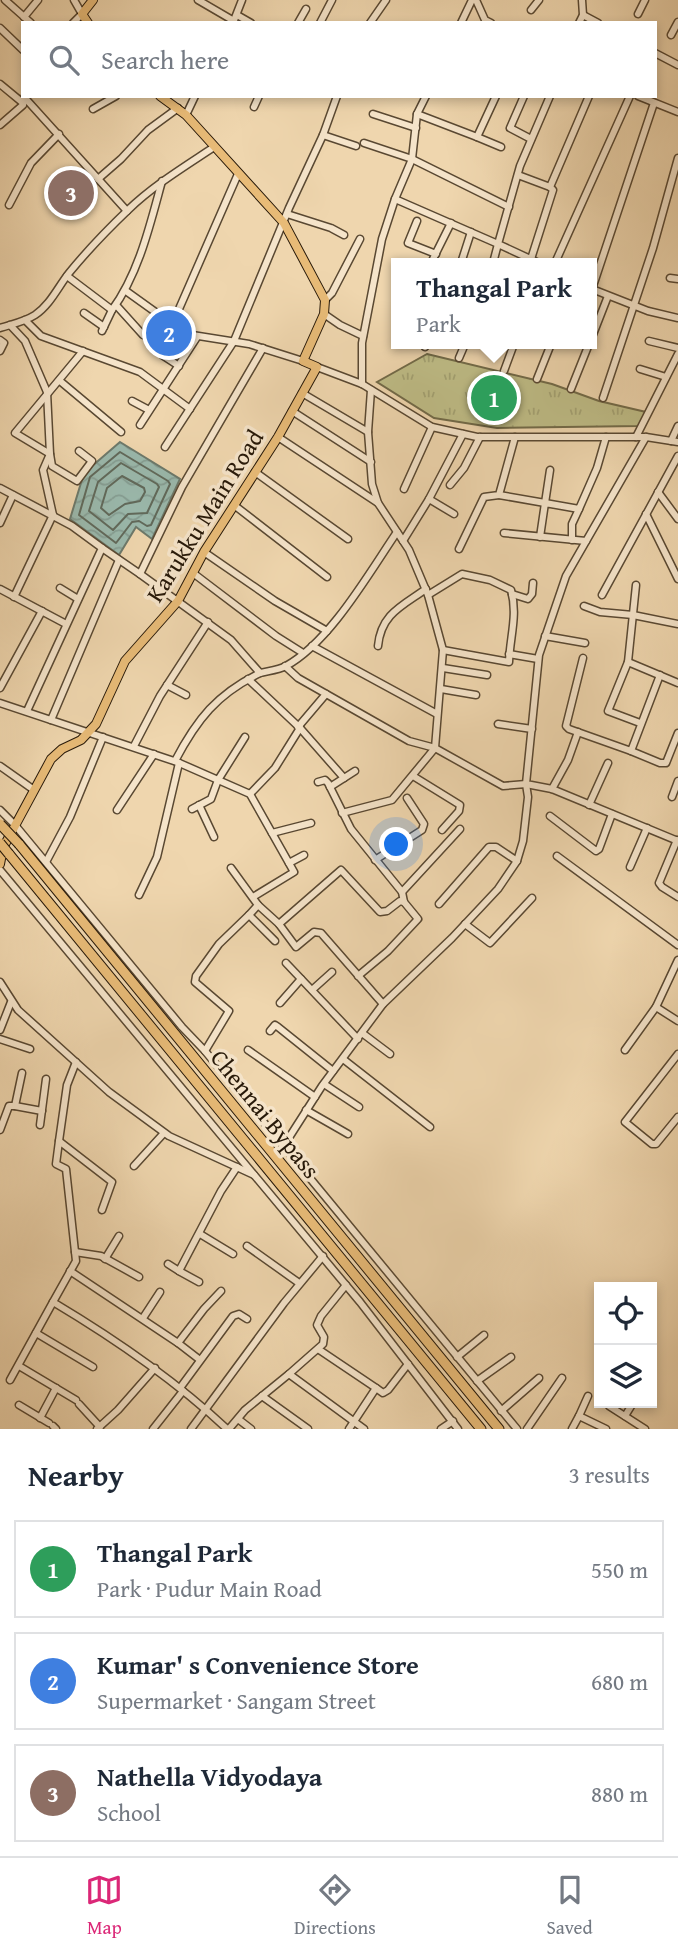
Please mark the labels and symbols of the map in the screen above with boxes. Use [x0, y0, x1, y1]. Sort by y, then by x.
pin: 3 [48, 167, 94, 219]
pin: 2 [146, 307, 192, 359]
pin: 1 [471, 372, 517, 424]
street label: Karukku Main Road [137, 422, 272, 609]
your location [379, 827, 413, 861]
street label: Chennai Bypass [202, 1042, 328, 1186]

